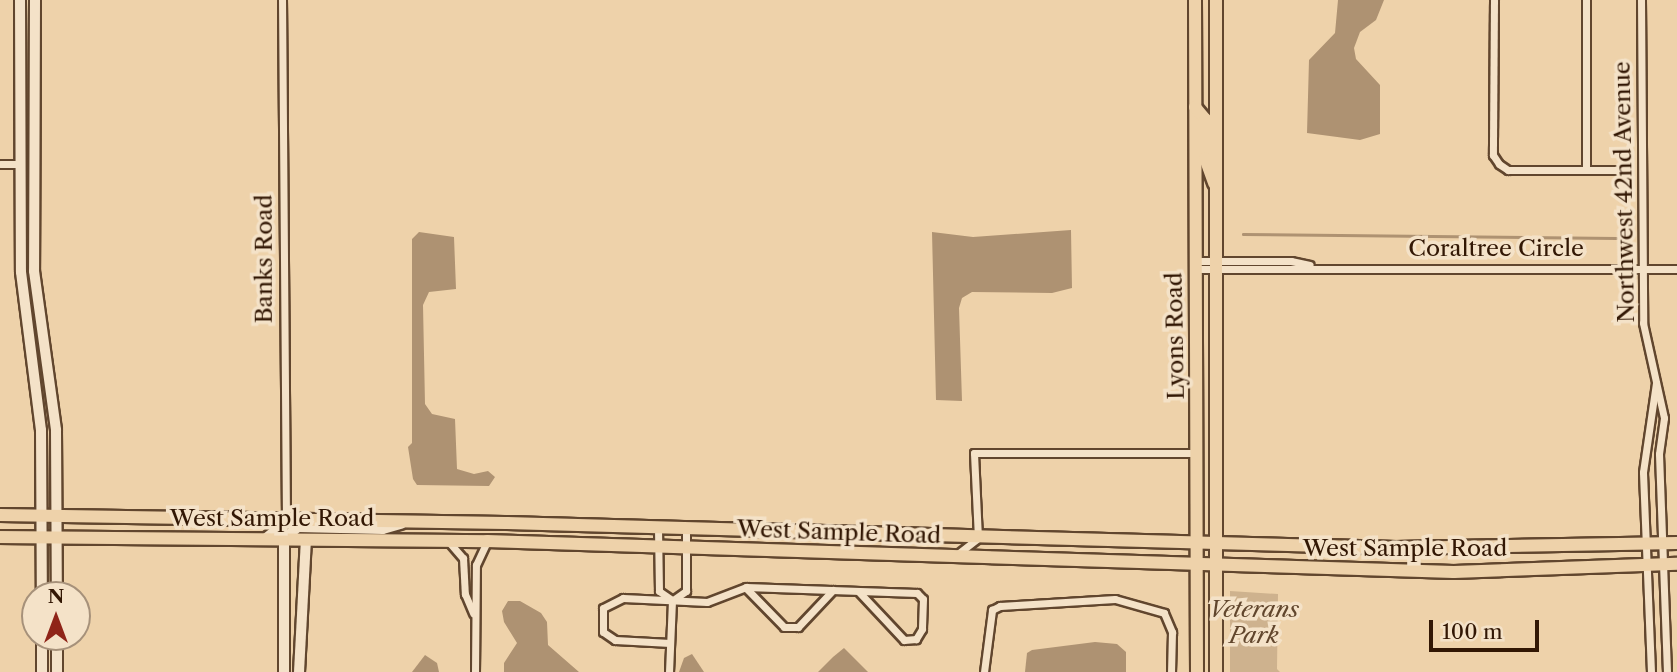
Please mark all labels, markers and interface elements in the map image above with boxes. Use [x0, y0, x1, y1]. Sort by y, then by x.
street label: Northwest 42nd Avenue [1608, 61, 1640, 323]
street label: Banks Road [250, 195, 278, 323]
street label: Coraltree Circle [1408, 234, 1584, 262]
street label: Lyons Road [1160, 272, 1190, 400]
street label: West Sample Road [170, 504, 374, 532]
street label: West Sample Road [736, 515, 942, 549]
street label: West Sample Road [1303, 534, 1507, 562]
north arrow [21, 581, 91, 651]
text: N [48, 585, 64, 608]
park label: Veterans Park [1209, 595, 1299, 649]
scale bar [1432, 606, 1542, 650]
text: 100 m [1442, 619, 1503, 644]

